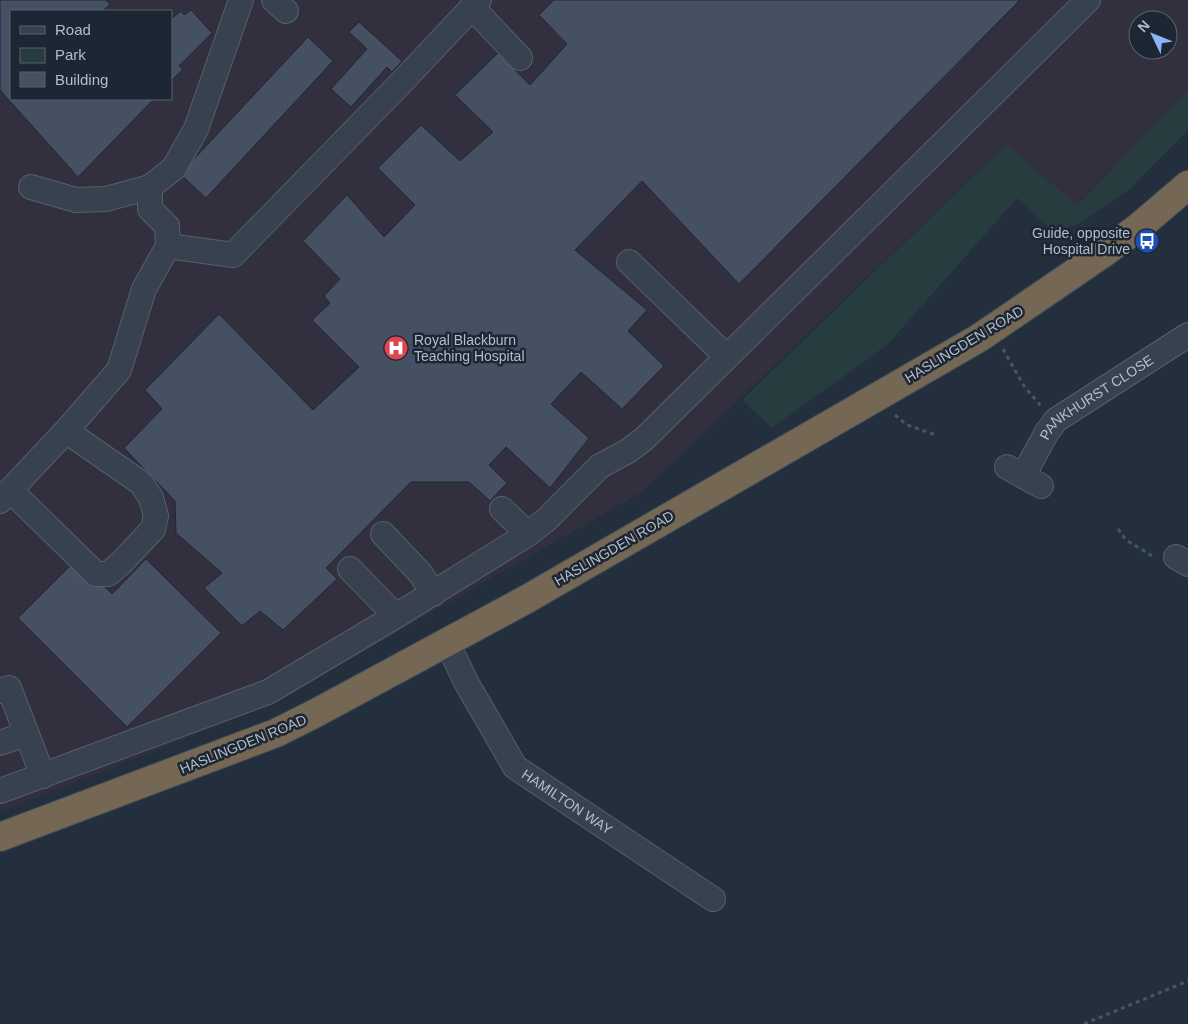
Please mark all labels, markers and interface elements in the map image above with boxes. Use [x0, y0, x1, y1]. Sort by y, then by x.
legend [10, 10, 172, 100]
north arrow [1128, 10, 1178, 60]
text: N [1134, 17, 1153, 35]
text: Road [55, 21, 91, 38]
text: Park [55, 46, 86, 63]
text: Building [55, 71, 108, 88]
place label: Guide, opposite Hospital Drive [1032, 225, 1130, 257]
bus stop icon: Guide, opposite Hospital Drive [1134, 228, 1160, 254]
street label: HASLINGDEN ROAD [902, 302, 1026, 386]
place label: Royal Blackburn Teaching Hospital [414, 332, 525, 364]
hospital icon: Royal Blackburn Teaching Hospital [383, 335, 409, 361]
street label: PANKHURST CLOSE [1036, 351, 1156, 442]
street label: HASLINGDEN ROAD [551, 507, 677, 589]
street label: HASLINGDEN ROAD [177, 711, 309, 777]
street label: HAMILTON WAY [519, 766, 616, 838]

